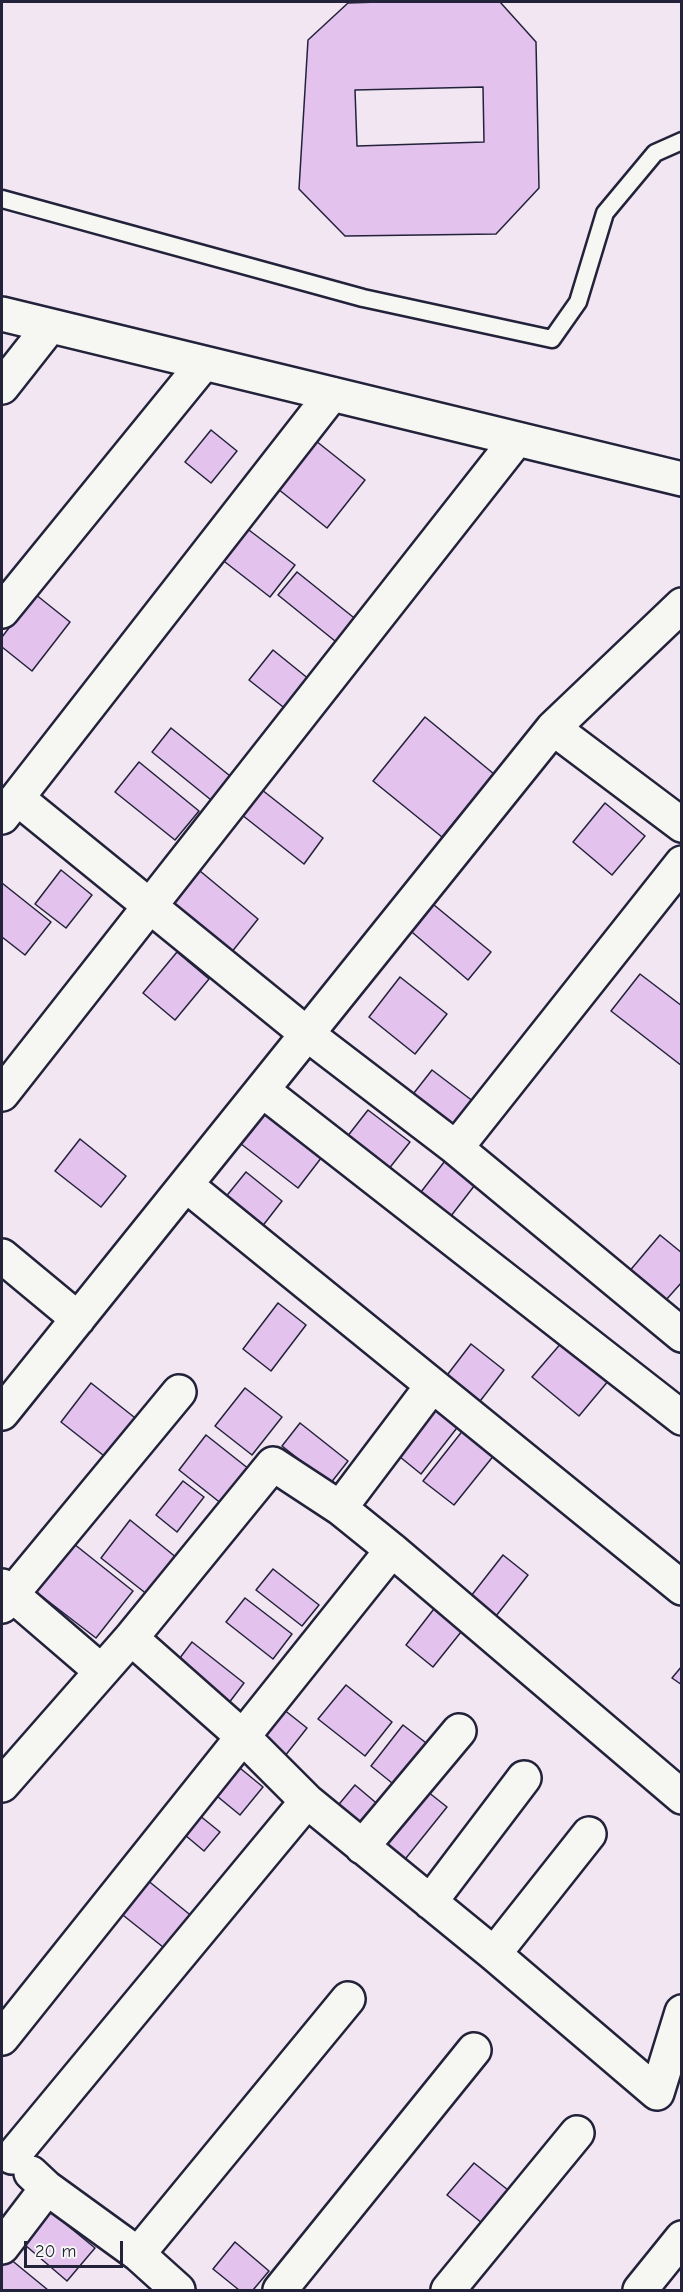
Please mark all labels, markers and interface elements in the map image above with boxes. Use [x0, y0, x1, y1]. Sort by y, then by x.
scale bar [27, 2229, 126, 2267]
text: 20 m [35, 2241, 76, 2262]

